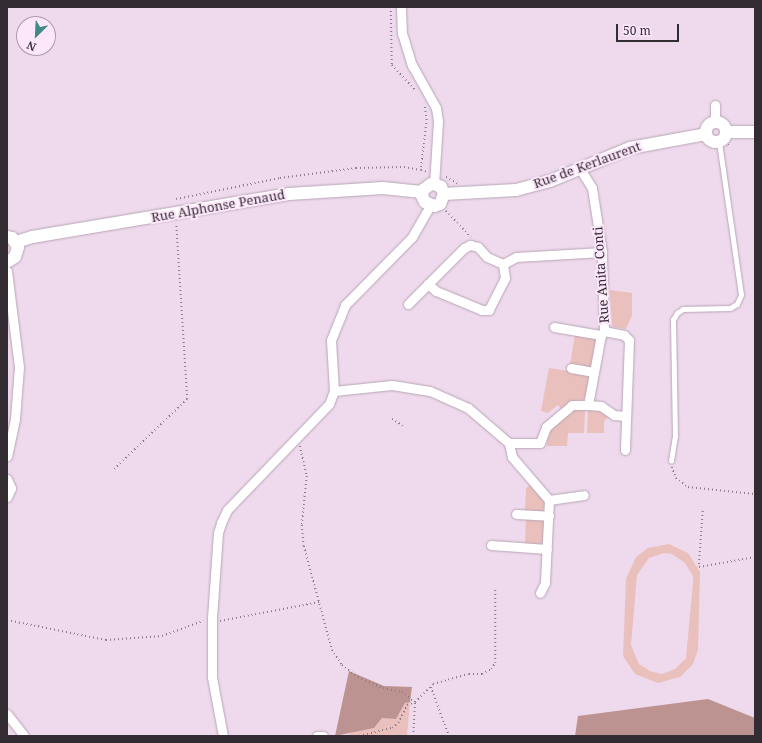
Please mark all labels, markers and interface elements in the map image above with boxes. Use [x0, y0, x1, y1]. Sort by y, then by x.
north arrow [16, 16, 56, 56]
scale bar [618, 16, 681, 42]
text: 50 m [623, 22, 651, 39]
text: N [24, 38, 38, 55]
street label: Rue de Kerlaurent [531, 138, 643, 192]
street label: Rue Alphonse Penaud [150, 187, 286, 225]
street label: Rue Anita Conti [590, 226, 612, 324]

